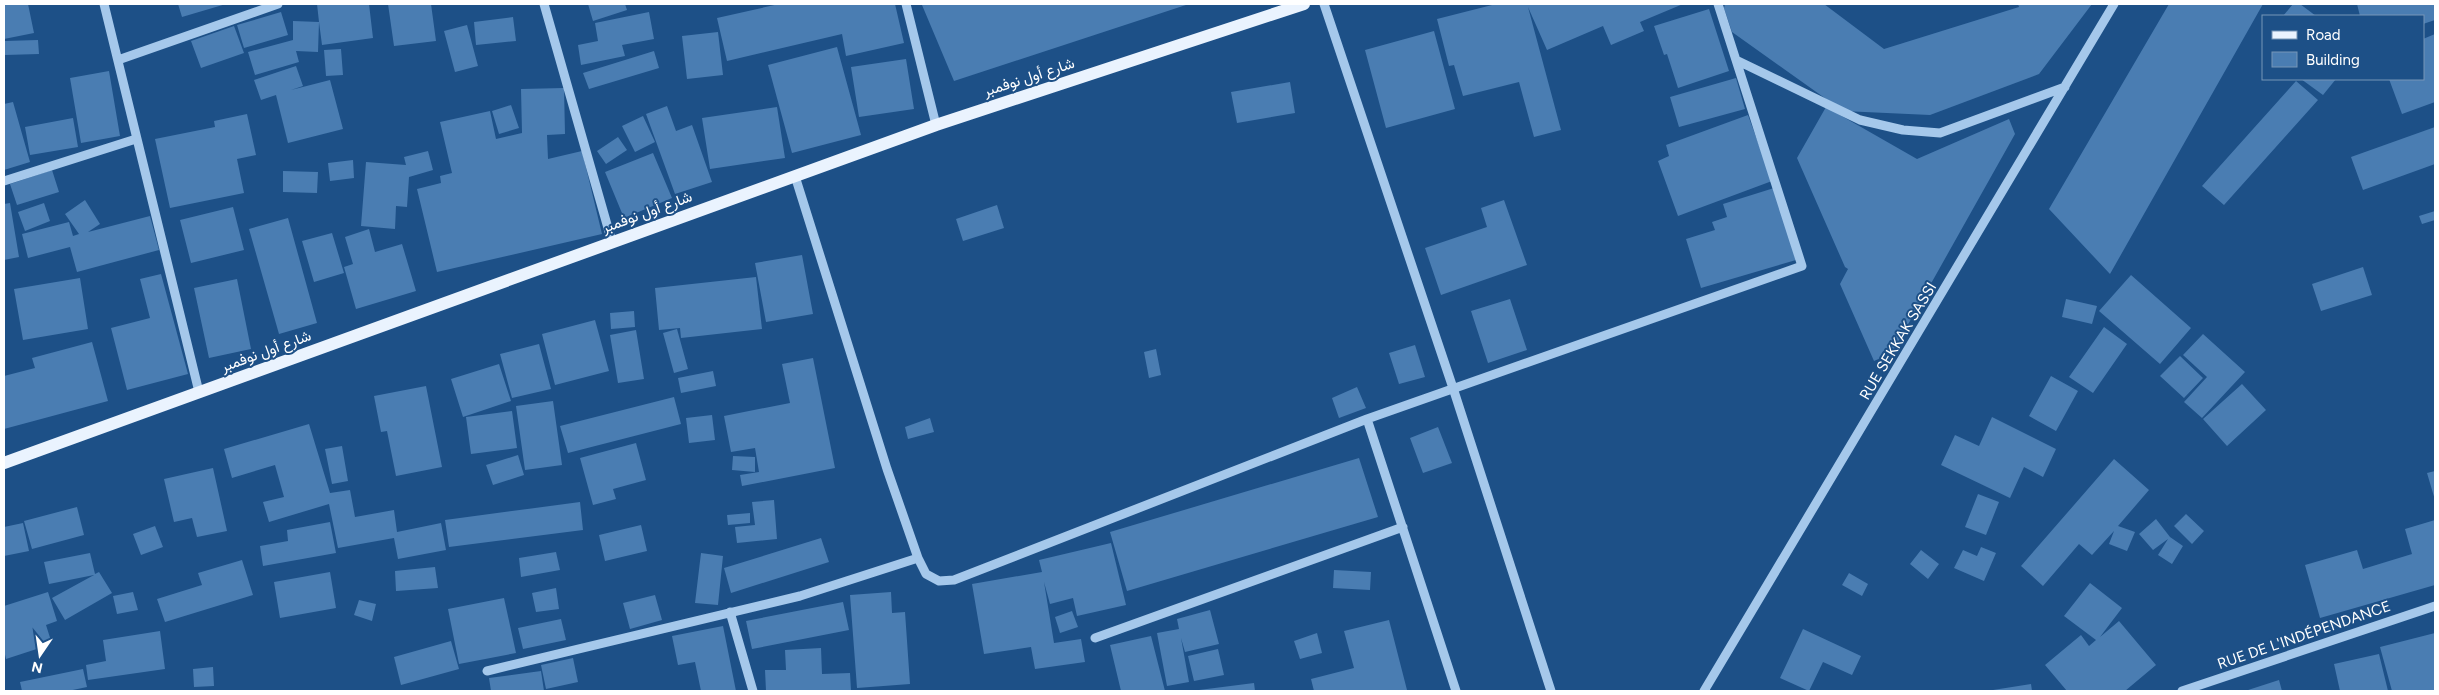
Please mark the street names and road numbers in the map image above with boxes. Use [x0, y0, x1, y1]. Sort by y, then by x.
street label: شارع أول نوفمبر [980, 54, 1078, 102]
street label: شارع أول نوفمبر [598, 187, 695, 239]
street label: RUE SEKKAK SASSI [1856, 279, 1940, 403]
street label: شارع أول نوفمبر [217, 326, 314, 378]
street label: RUE DE L'INDÉPENDANCE [2215, 597, 2393, 673]

